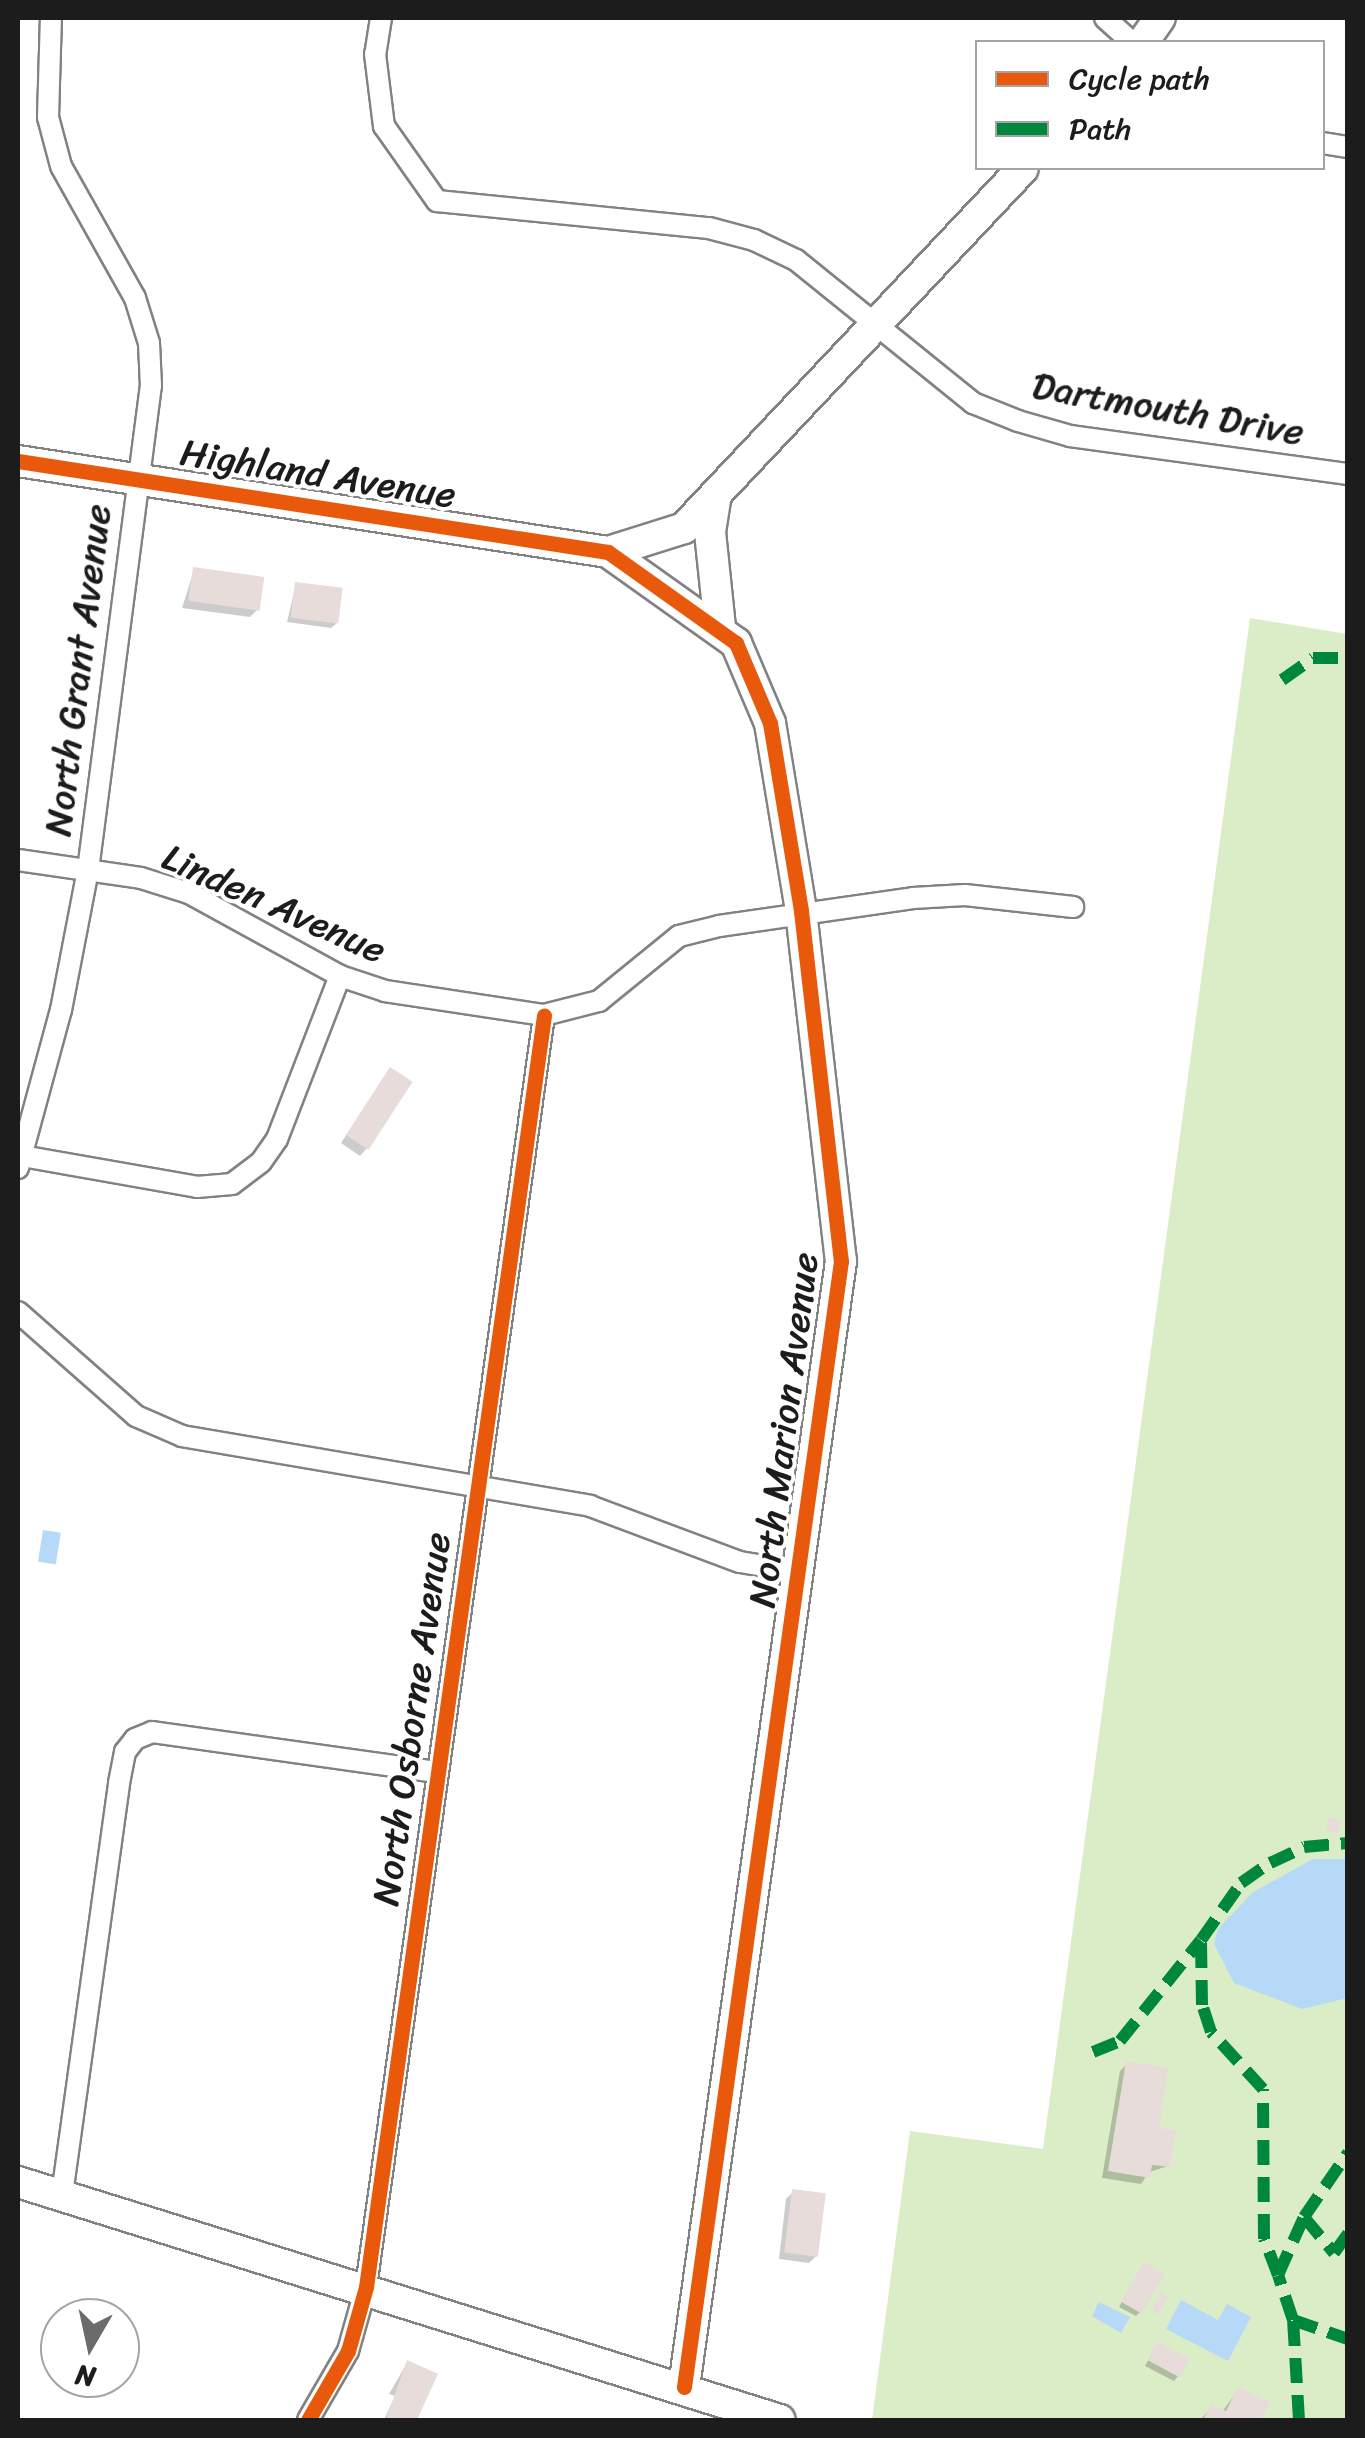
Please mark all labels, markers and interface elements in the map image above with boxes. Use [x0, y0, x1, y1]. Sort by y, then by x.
legend [975, 40, 1325, 170]
text: Cycle path [1069, 52, 1210, 106]
text: Path [1069, 102, 1131, 156]
street label: Dartmouth Drive [1029, 363, 1307, 455]
street label: Highland Avenue [177, 430, 459, 518]
street label: North Grant Avenue [35, 502, 121, 838]
street label: Linden Avenue [155, 834, 393, 974]
street label: North Marion Avenue [740, 1251, 828, 1609]
street label: North Osborne Avenue [363, 1530, 461, 1908]
north arrow [40, 2298, 140, 2398]
text: N [72, 2350, 99, 2402]

